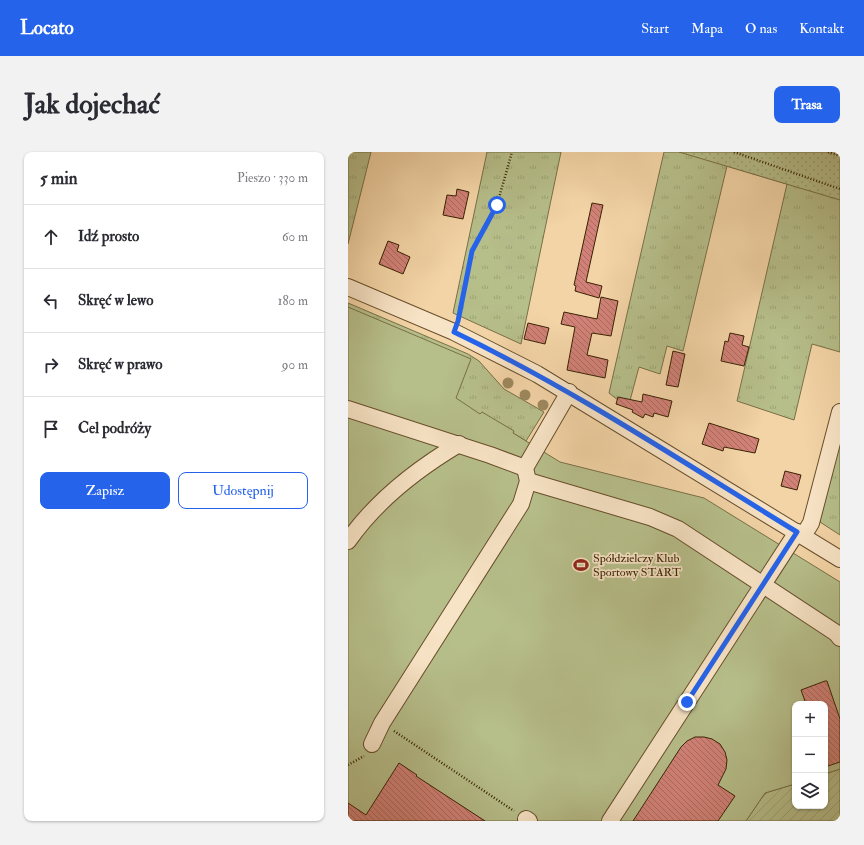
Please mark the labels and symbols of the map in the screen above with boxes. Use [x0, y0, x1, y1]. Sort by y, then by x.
route start [488, 196, 506, 214]
place label: Spółdzielczy Klub Sportowy START [593, 551, 681, 580]
sports icon: Spółdzielczy Klub Sportowy START [572, 556, 590, 574]
route end [678, 693, 696, 711]

